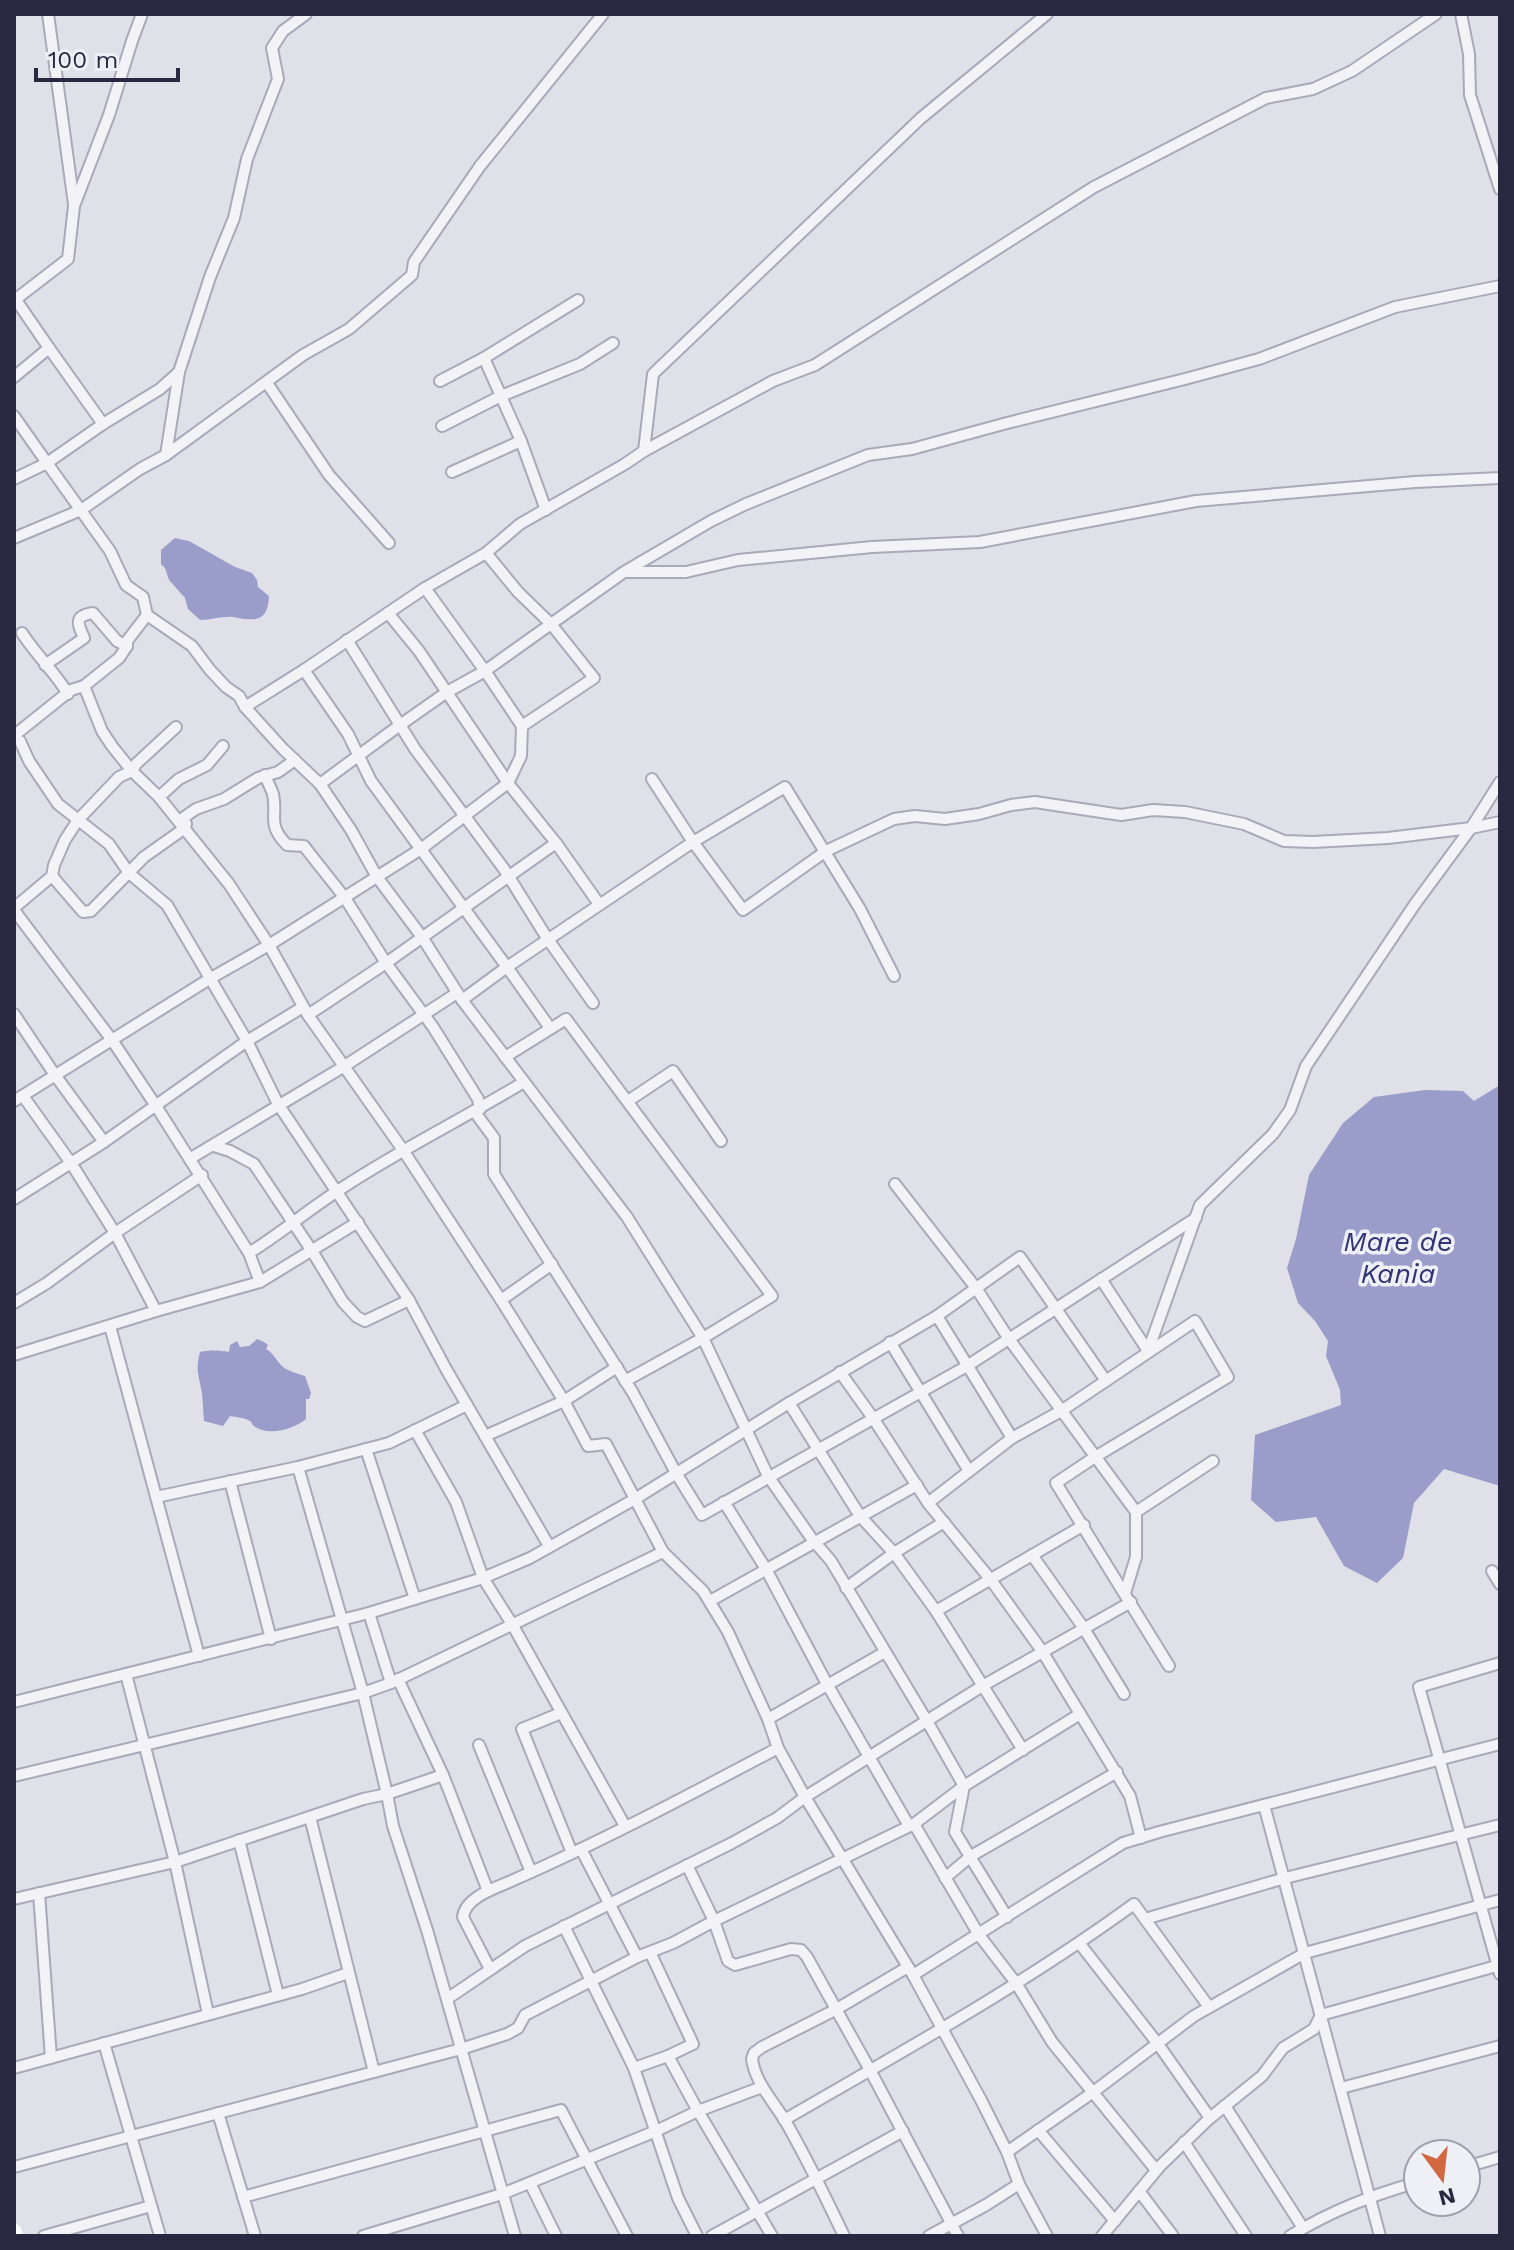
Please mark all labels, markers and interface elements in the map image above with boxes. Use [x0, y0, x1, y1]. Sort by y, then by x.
scale bar [36, 32, 178, 82]
text: 100 m [48, 46, 118, 74]
water label: Mare de Kania [1343, 1225, 1453, 1290]
north arrow [1402, 2138, 1482, 2218]
text: N [1436, 2183, 1458, 2211]

